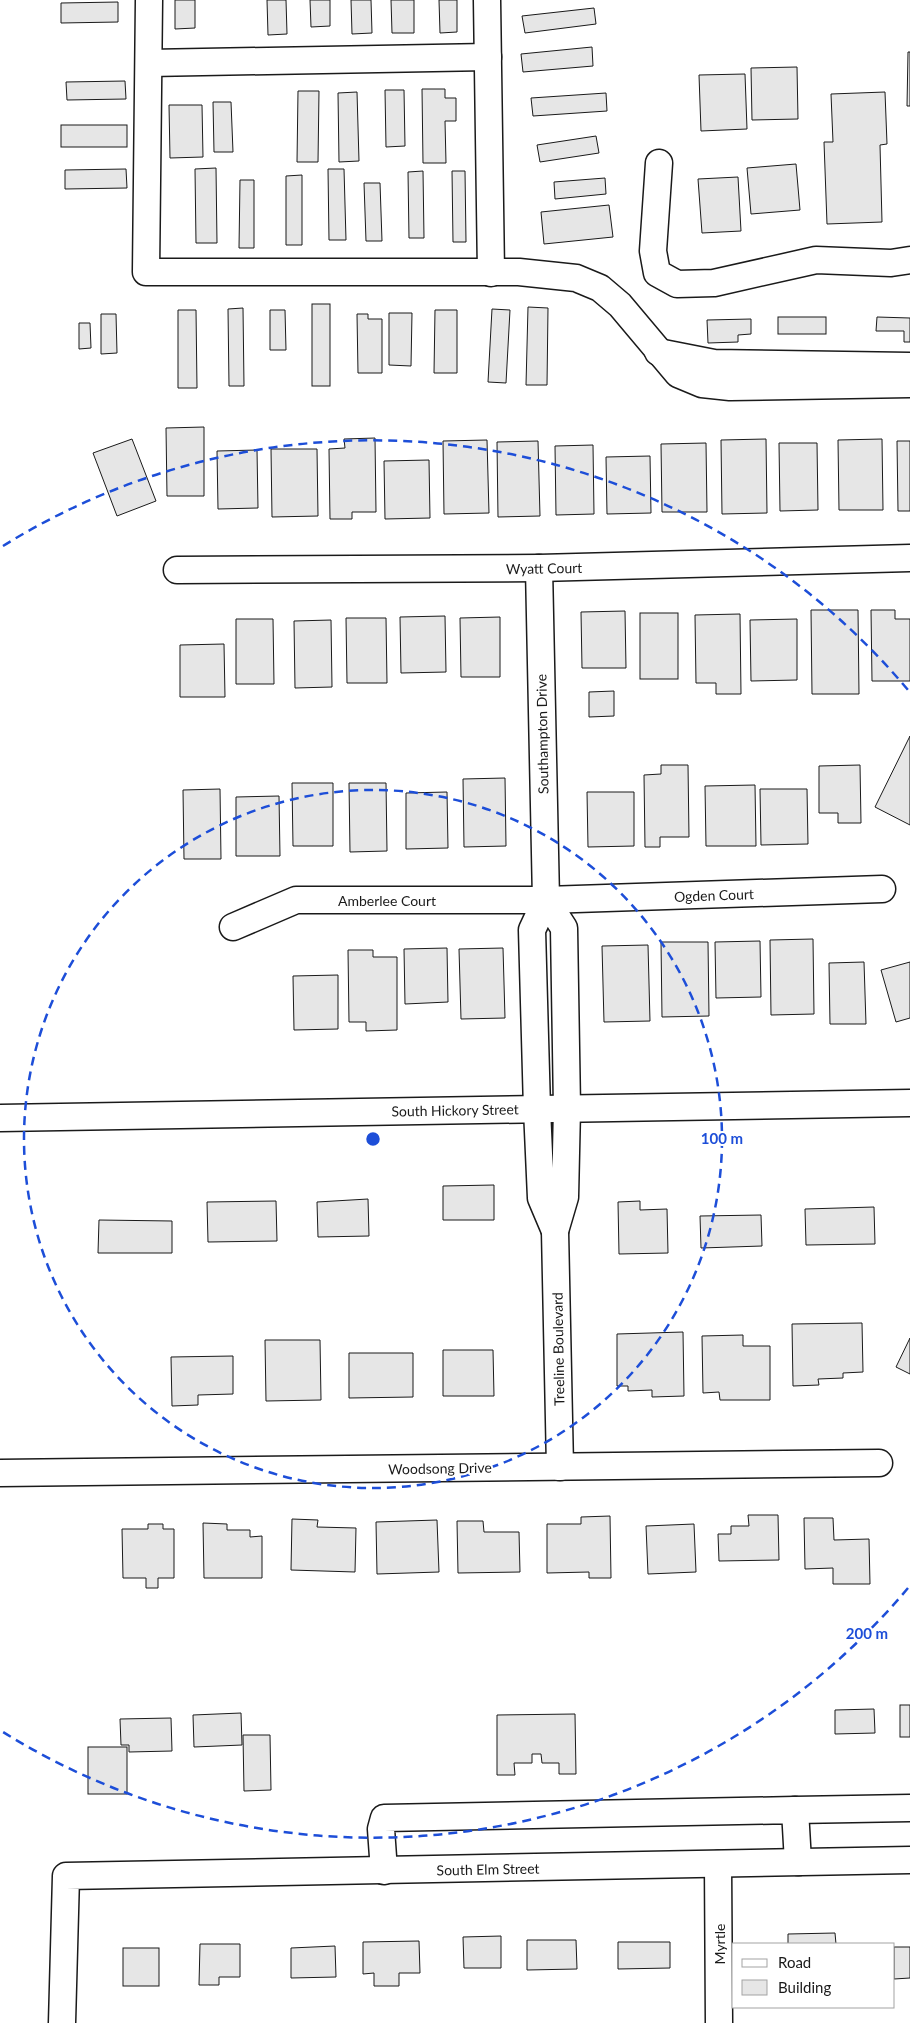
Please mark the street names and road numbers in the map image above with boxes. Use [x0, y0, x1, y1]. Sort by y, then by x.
street label: Wyatt Court [506, 559, 582, 577]
street label: Southampton Drive [532, 674, 552, 794]
street label: Ogden Court [674, 885, 754, 905]
street label: Amberlee Court [338, 892, 436, 909]
street label: South Hickory Street [391, 1100, 519, 1120]
street label: Treeline Boulevard [549, 1292, 567, 1406]
street label: Woodsong Drive [388, 1459, 492, 1477]
street label: South Elm Street [436, 1860, 540, 1878]
street label: Myrtle [711, 1924, 728, 1964]

